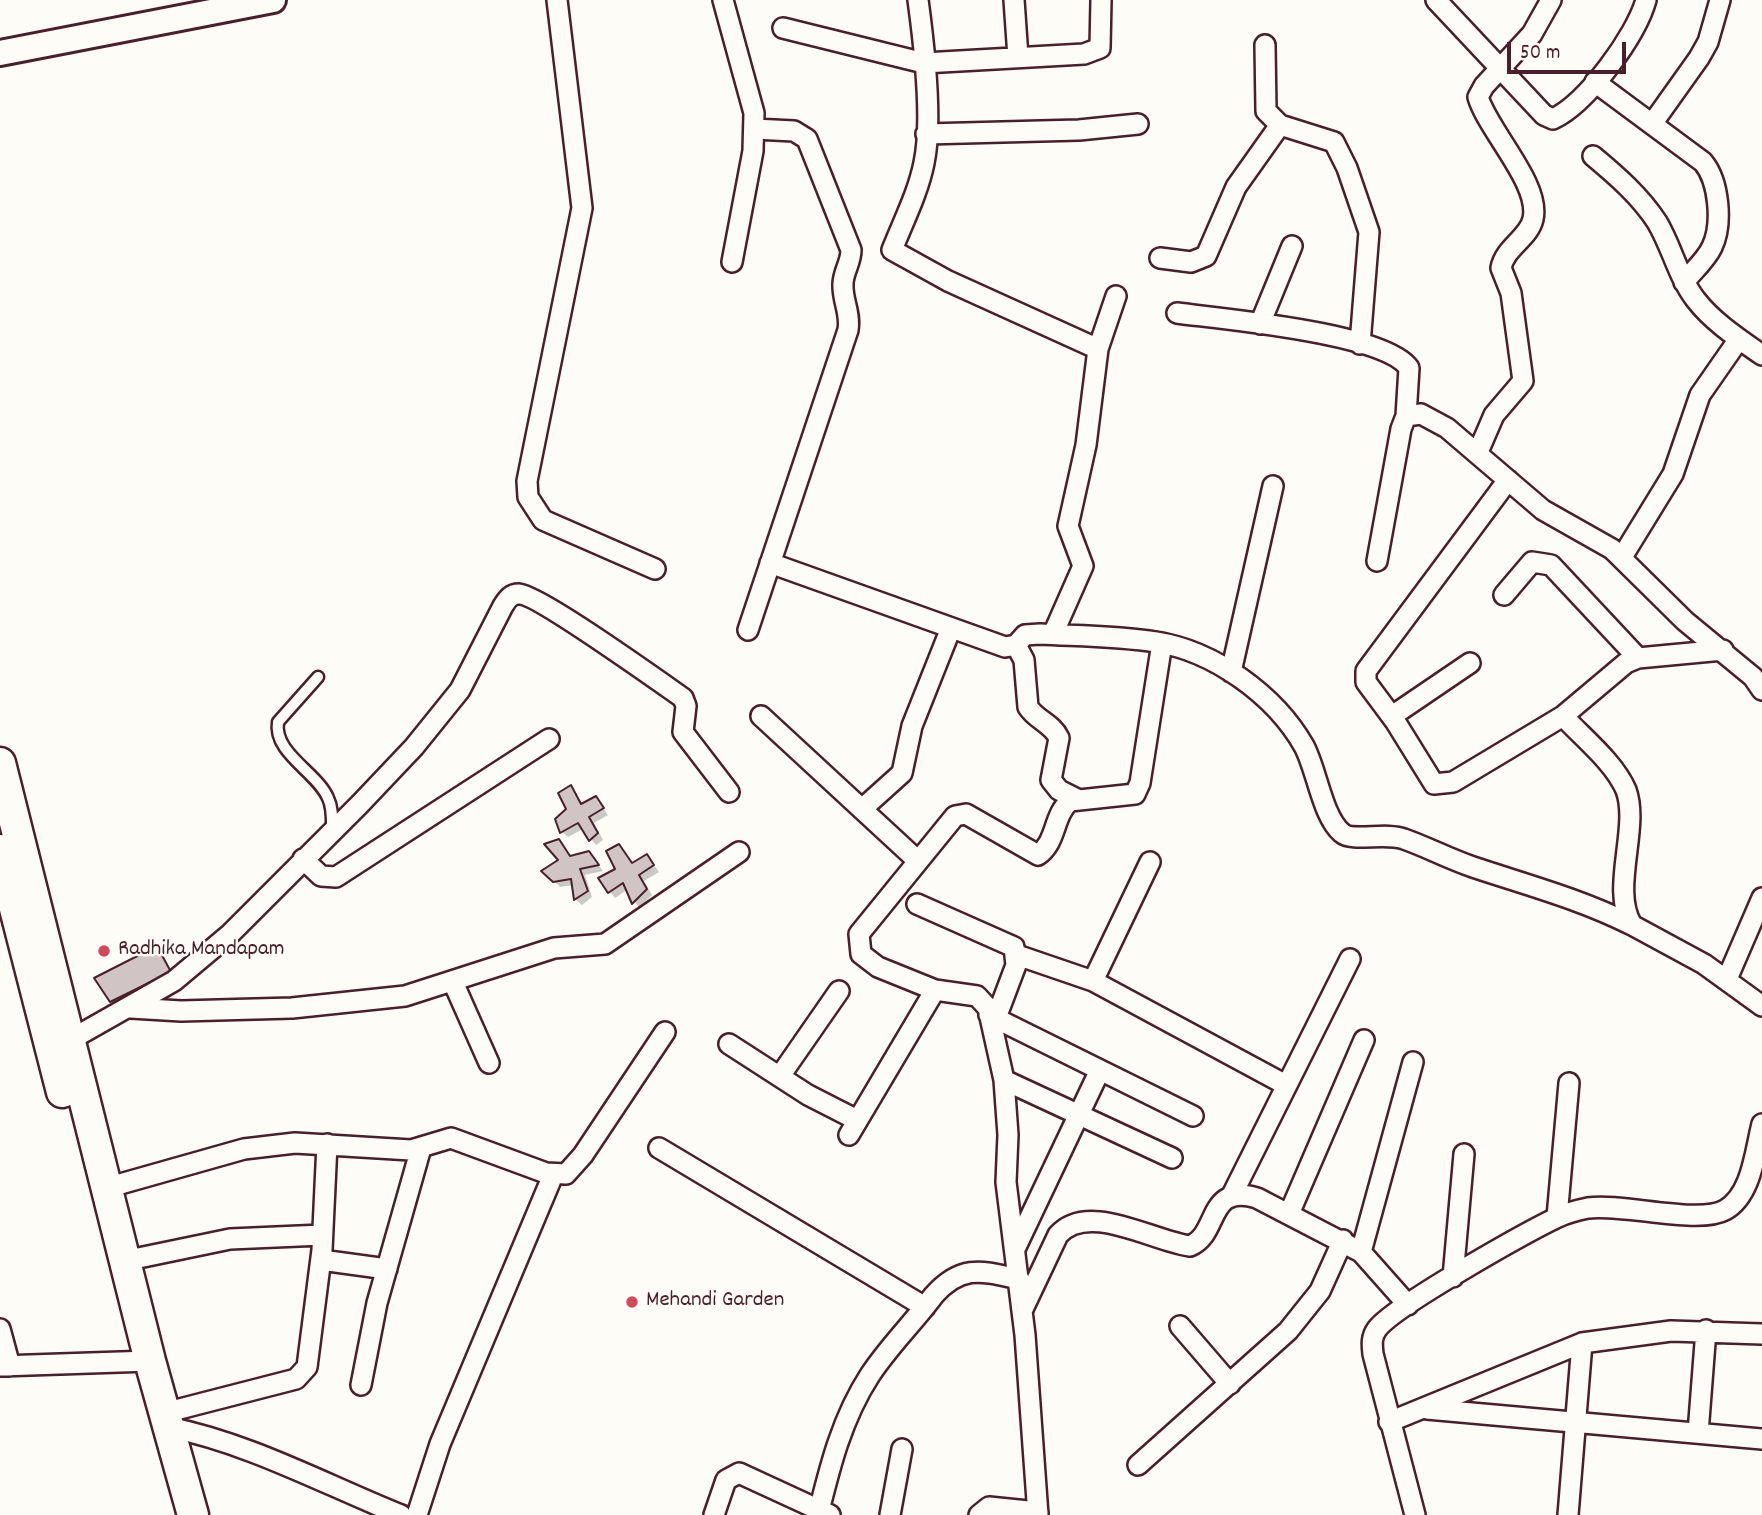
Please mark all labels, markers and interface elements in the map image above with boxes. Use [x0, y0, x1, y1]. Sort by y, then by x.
scale bar [1510, 28, 1629, 72]
text: 50 m [1520, 39, 1560, 69]
place label: Radhika Mandapam [118, 937, 285, 965]
marker: Radhika Mandapam [96, 943, 112, 959]
place label: Mehandi Garden [646, 1288, 784, 1316]
marker: Mehandi Garden [624, 1294, 640, 1310]

